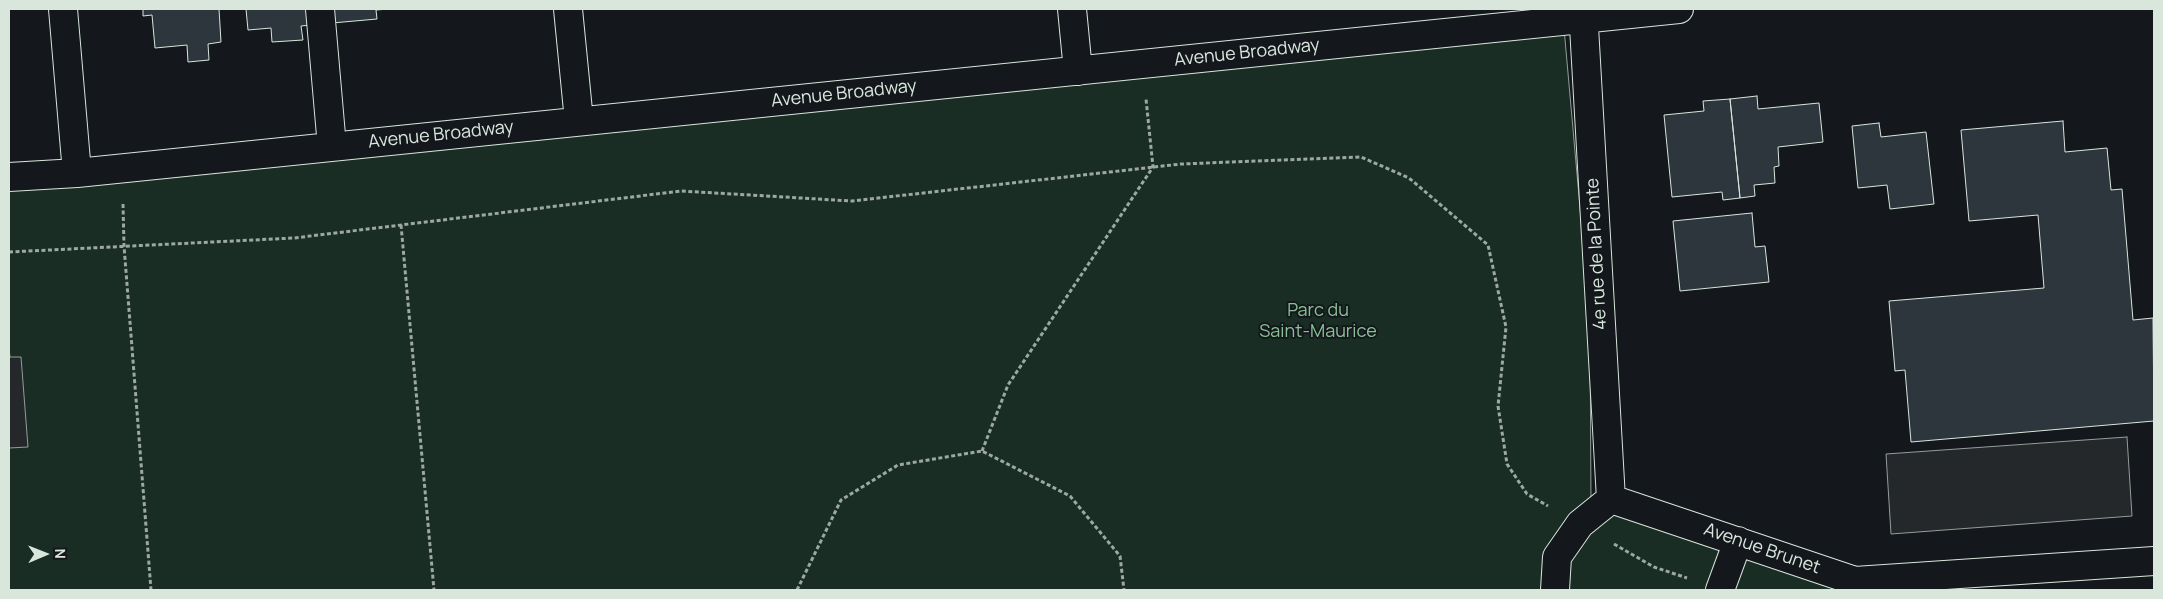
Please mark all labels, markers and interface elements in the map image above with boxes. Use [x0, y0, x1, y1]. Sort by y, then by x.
street label: Avenue Broadway [1173, 35, 1321, 71]
street label: Avenue Broadway [770, 76, 918, 112]
street label: Avenue Broadway [367, 117, 515, 153]
street label: 4e rue de la Pointe [1582, 177, 1612, 331]
park label: Parc du Saint-Maurice [1259, 300, 1377, 342]
street label: Avenue Brunet [1701, 519, 1823, 579]
north arrow [20, 529, 70, 579]
text: N [51, 549, 70, 559]

